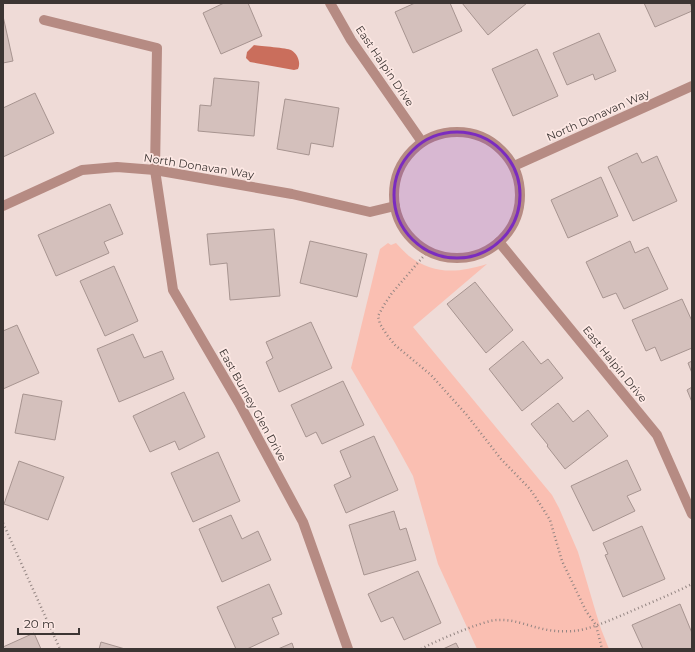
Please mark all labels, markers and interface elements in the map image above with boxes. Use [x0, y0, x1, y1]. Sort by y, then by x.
street label: East Halpin Drive [353, 23, 417, 109]
street label: North Donavan Way [544, 86, 652, 144]
street label: North Donavan Way [143, 150, 255, 182]
street label: East Halpin Drive [580, 323, 650, 405]
street label: East Burney Glen Drive [216, 346, 290, 464]
scale bar [18, 610, 79, 636]
text: 20 m [24, 616, 55, 631]

